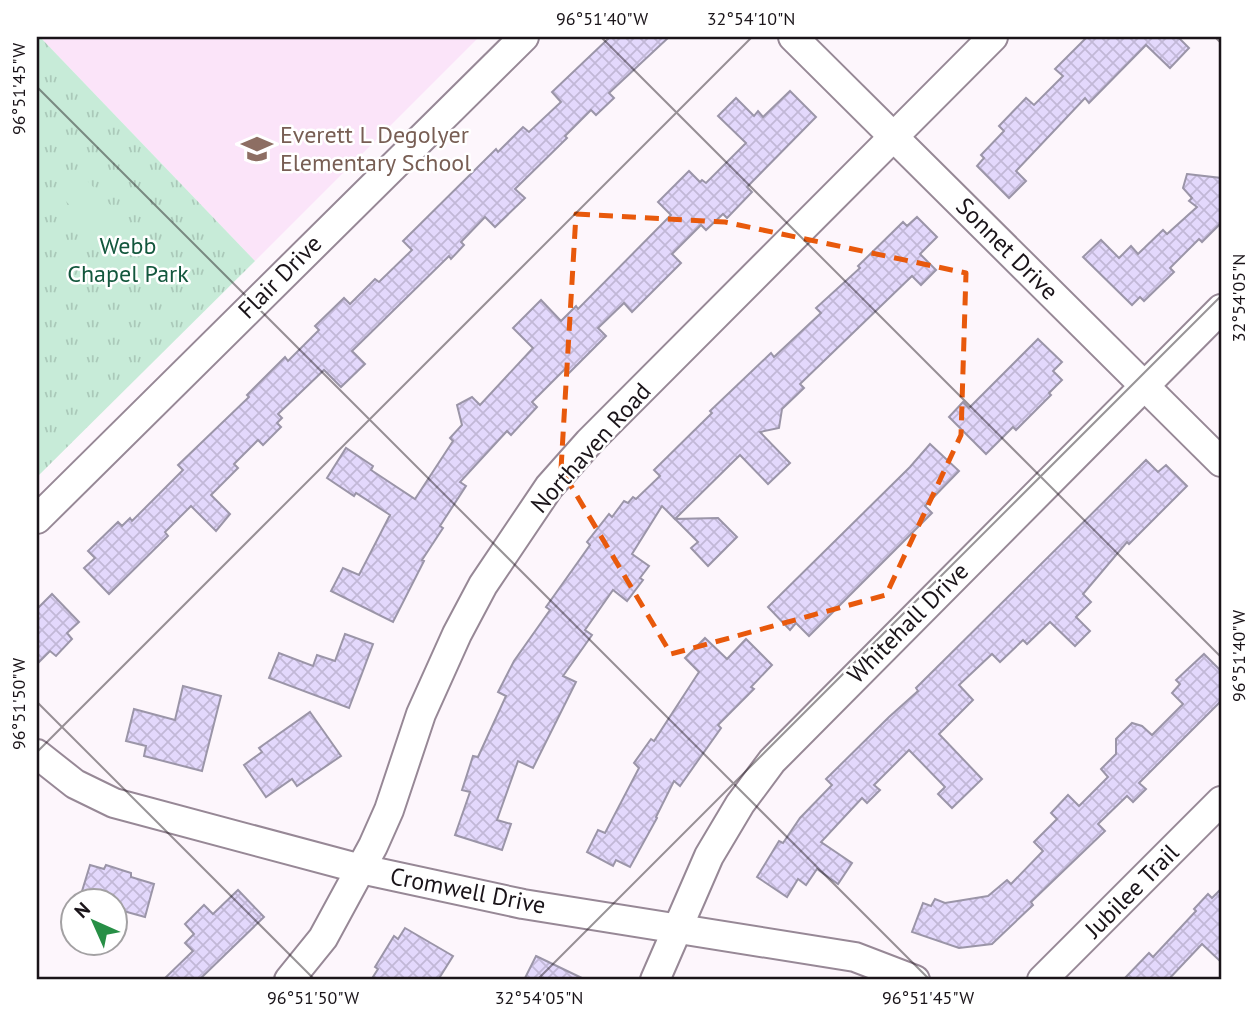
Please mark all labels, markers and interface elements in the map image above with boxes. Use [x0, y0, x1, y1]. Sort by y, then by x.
text: 96°51'40"W [556, 7, 648, 30]
text: 32°54'10"N [707, 7, 795, 30]
text: 96°51'45"W [7, 43, 30, 135]
place label: Everett L Degolyer Elementary School [280, 119, 471, 178]
school or university icon: Everett L Degolyer Elementary School [240, 132, 274, 166]
street label: Sonnet Drive [950, 191, 1065, 306]
street label: Flair Drive [231, 228, 328, 325]
park label: Webb Chapel Park [67, 230, 189, 289]
text: 32°54'05"N [1227, 254, 1250, 342]
street label: Northaven Road [524, 376, 657, 519]
street label: Whitehall Drive [841, 556, 975, 690]
text: 96°51'40"W [1227, 610, 1250, 702]
text: 96°51'50"W [7, 658, 30, 750]
street label: Jubilee Trail [1077, 837, 1185, 945]
street label: Cromwell Drive [388, 860, 548, 921]
north arrow [60, 888, 130, 958]
text: N [69, 897, 95, 923]
text: 96°51'50"W [267, 986, 359, 1009]
text: 32°54'05"N [495, 986, 583, 1009]
text: 96°51'45"W [882, 986, 974, 1009]

